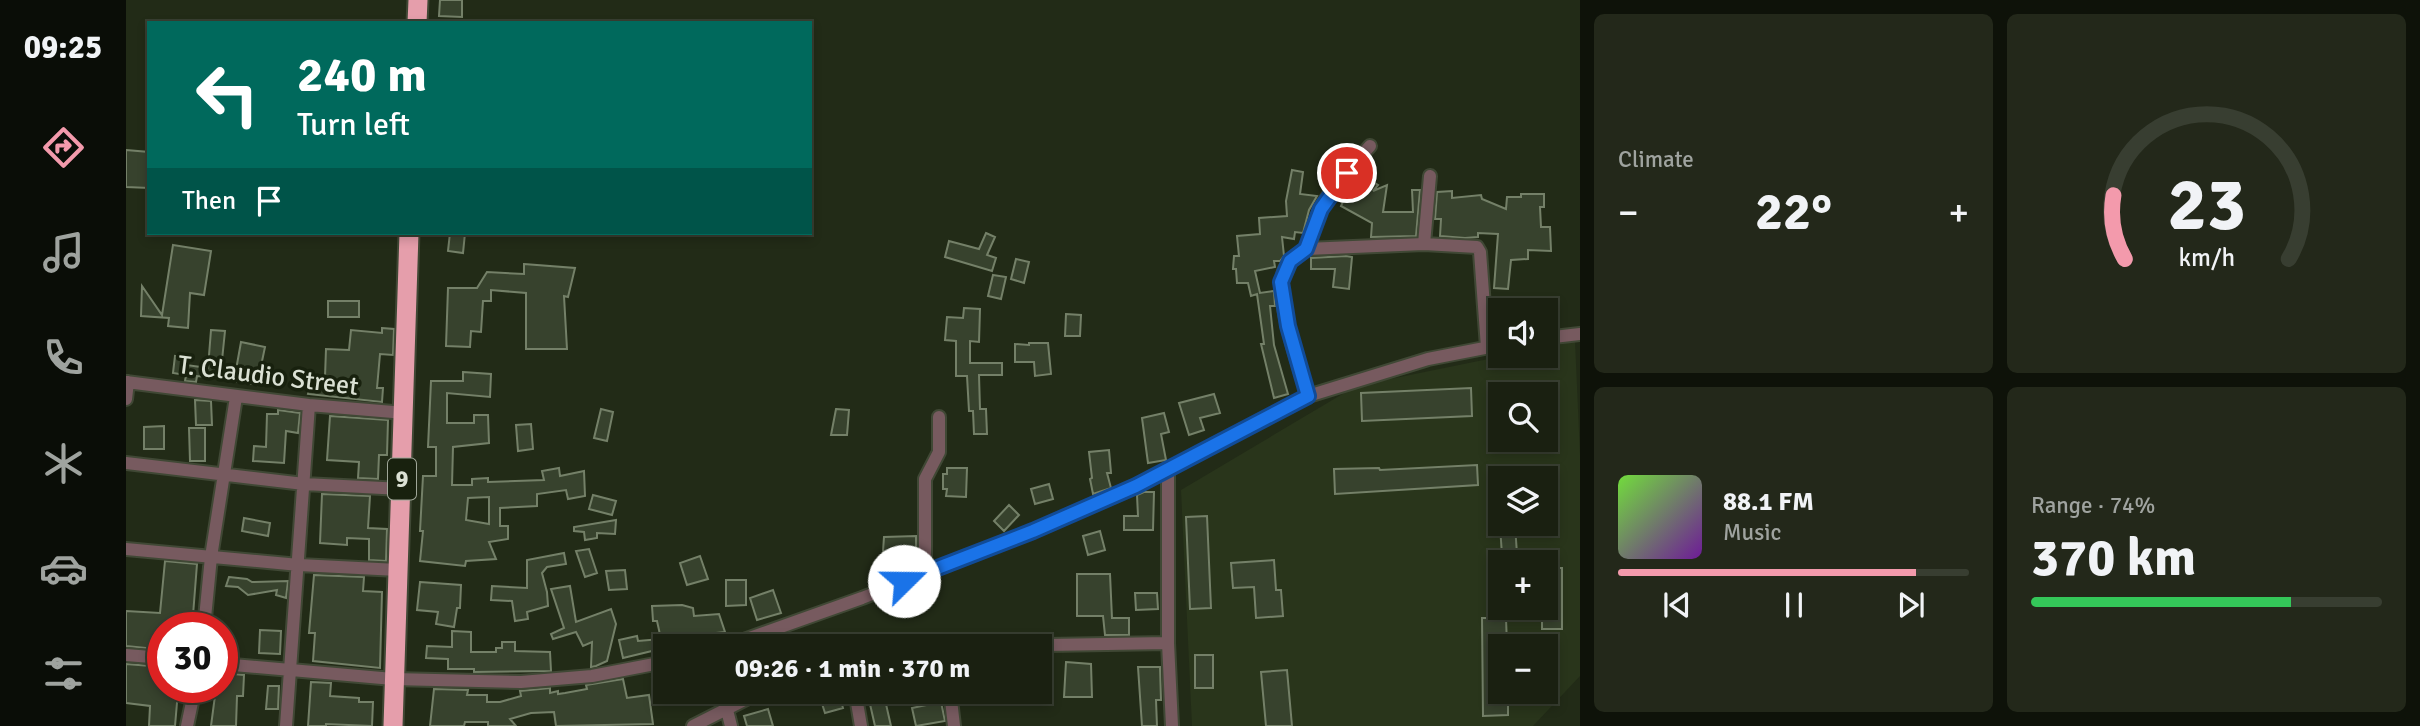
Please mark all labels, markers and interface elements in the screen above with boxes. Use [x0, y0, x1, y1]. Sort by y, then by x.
text: 09:25 [24, 28, 102, 67]
text: 240 m [297, 45, 427, 105]
icon: left [182, 49, 273, 140]
text: Turn left [297, 105, 410, 144]
icon: directions [39, 123, 88, 172]
pin [1317, 143, 1377, 203]
text: Climate [1618, 145, 1694, 174]
icon: arrive [1328, 154, 1366, 192]
text: 23 [2167, 162, 2246, 251]
text: 22° [1755, 180, 1832, 244]
icon: arrive [250, 182, 288, 220]
text: Then [182, 185, 236, 217]
text: − [1618, 189, 1639, 236]
text: + [1948, 189, 1969, 236]
icon: music [39, 228, 88, 277]
text: km/h [2178, 242, 2235, 273]
map controls [1488, 298, 1558, 704]
button: sound [1488, 298, 1558, 368]
icon: phone [39, 333, 88, 382]
street label: T. Claudio Street [176, 349, 360, 403]
button: search [1488, 382, 1558, 452]
icon: climate [39, 439, 88, 488]
road number: 9 [388, 458, 416, 500]
button: layers [1488, 466, 1558, 536]
text: 88.1 FM [1723, 486, 1814, 518]
text: Range · 74% [2031, 491, 2155, 520]
text: Music [1723, 518, 1781, 547]
text: 370 km [2031, 526, 2196, 590]
icon: car [39, 544, 88, 593]
position arrow [867, 544, 941, 618]
button: + [1488, 550, 1558, 620]
icon: previous [1658, 586, 1696, 624]
icon: pause [1775, 586, 1813, 624]
icon: next [1892, 586, 1930, 624]
speed limit sign: 30 [147, 612, 238, 703]
button: − [1488, 634, 1558, 704]
icon: filters [39, 649, 88, 698]
text: 09:26 · 1 min · 370 m [735, 653, 970, 685]

